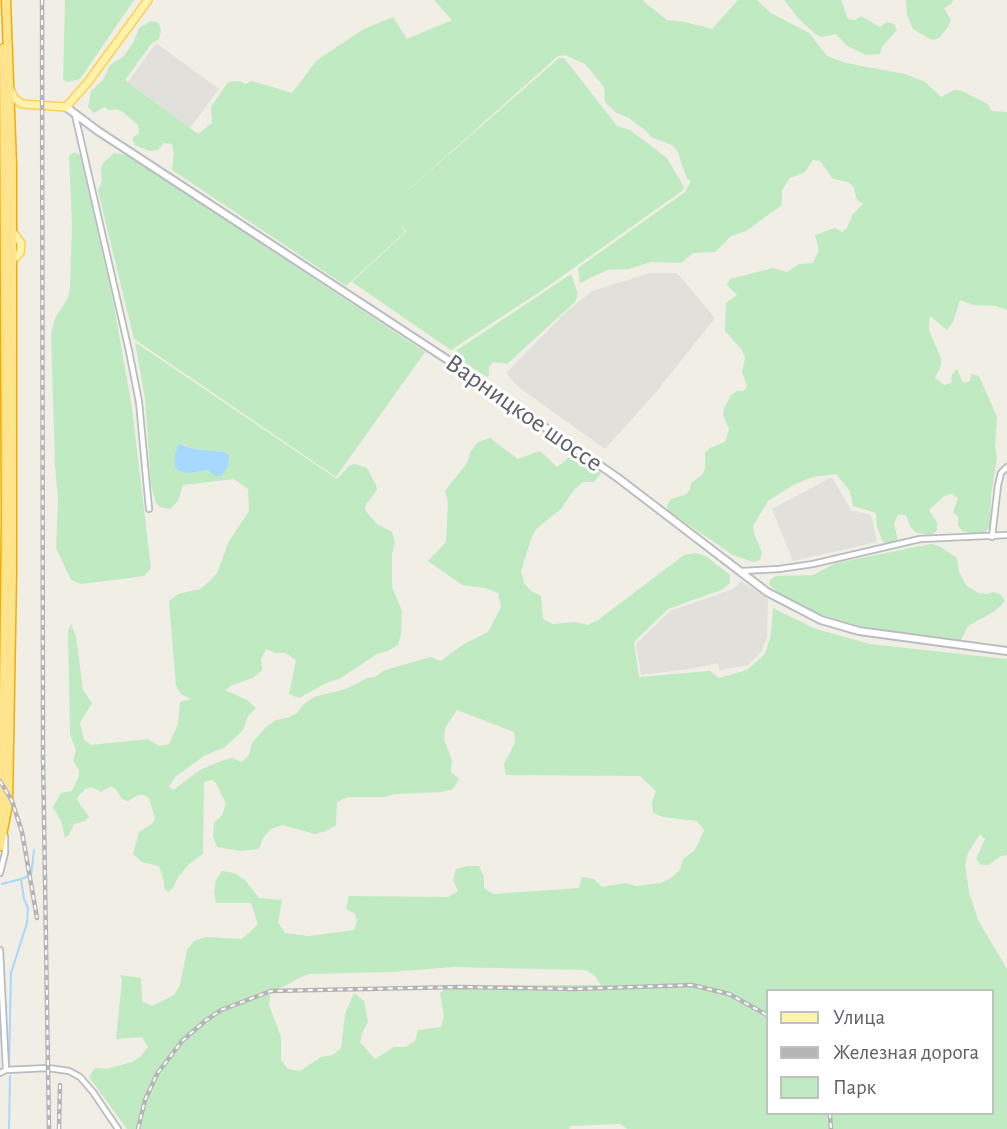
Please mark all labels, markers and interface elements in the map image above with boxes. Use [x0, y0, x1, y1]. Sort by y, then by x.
street label: Варницкое шоссе [439, 347, 609, 479]
legend [766, 989, 993, 1115]
text: Улица [833, 1007, 885, 1028]
text: Железная дорога [833, 1042, 979, 1063]
text: Парк [833, 1077, 876, 1098]

